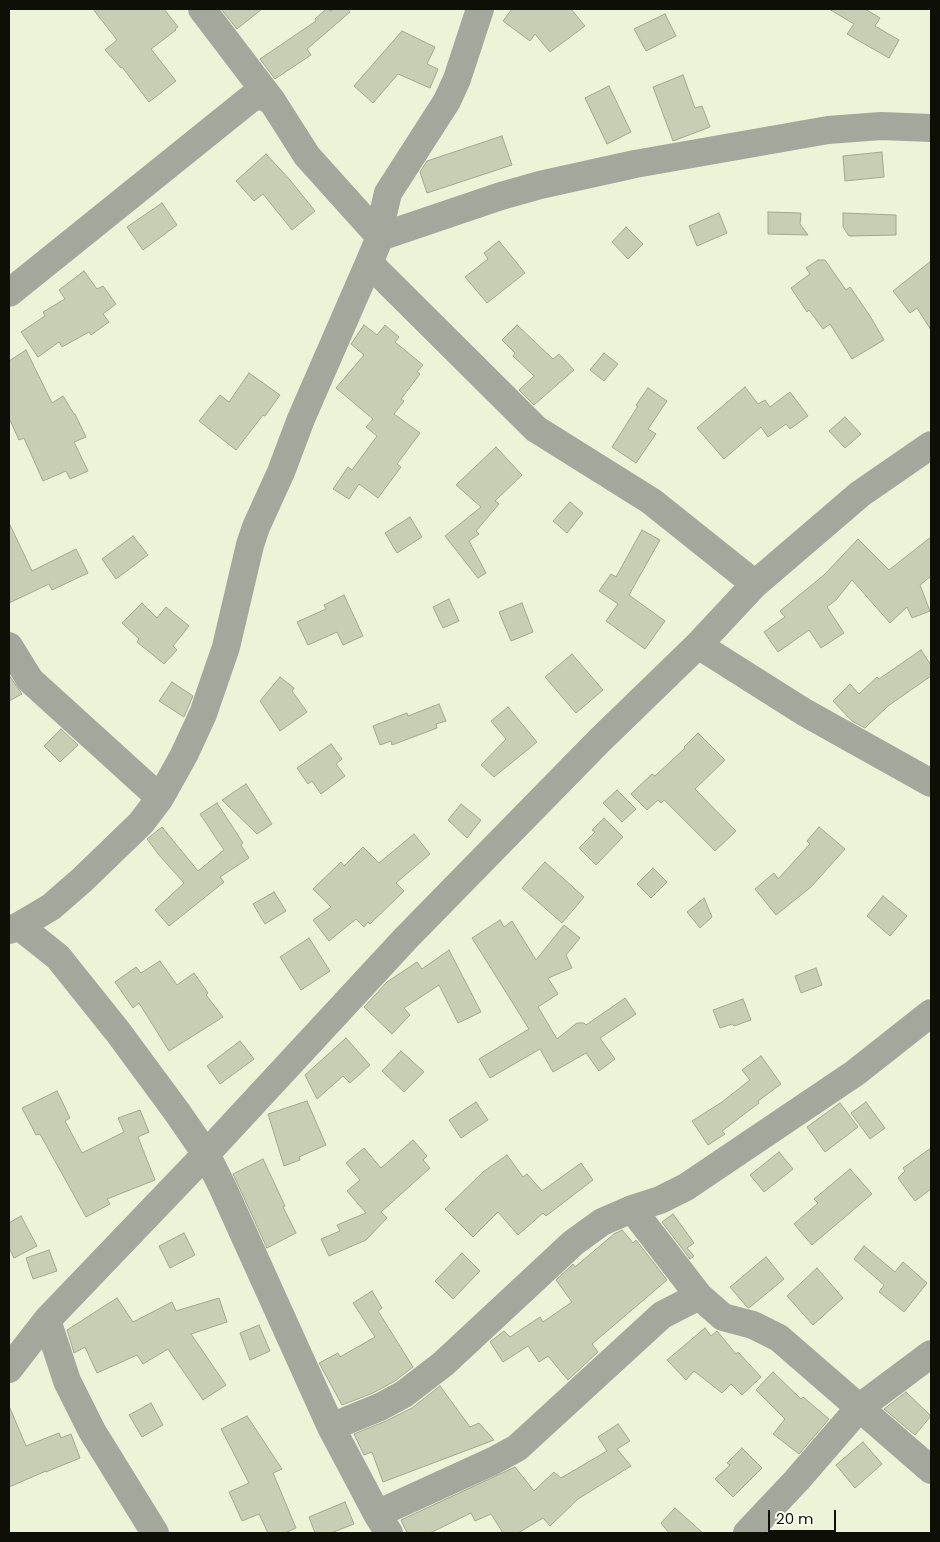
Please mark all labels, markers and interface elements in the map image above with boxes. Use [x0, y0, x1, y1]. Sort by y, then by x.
scale bar [770, 1500, 838, 1532]
text: 20 m [776, 1508, 814, 1529]

